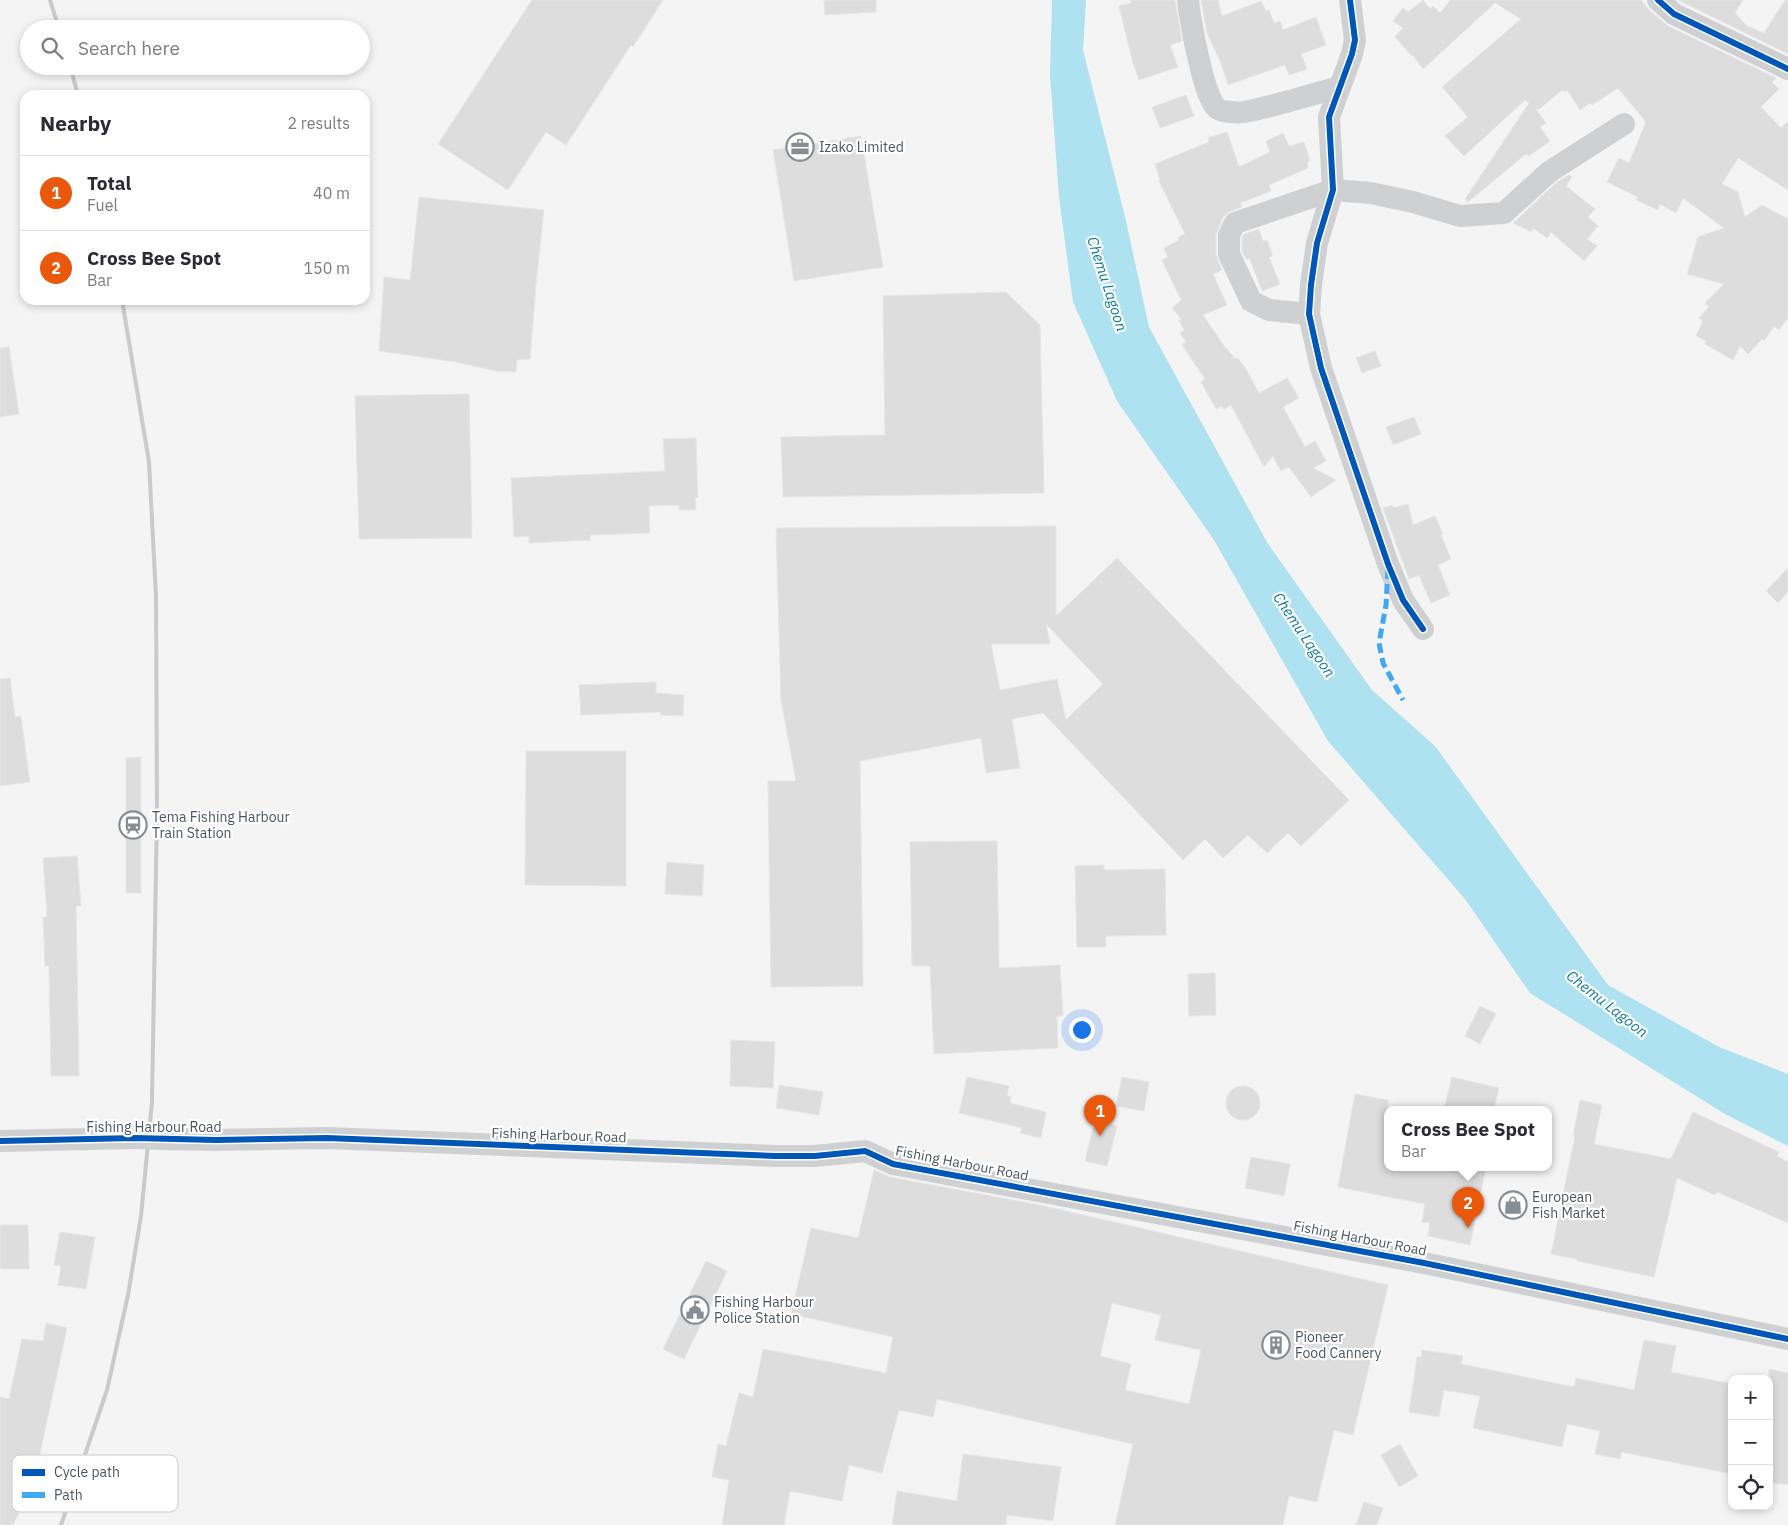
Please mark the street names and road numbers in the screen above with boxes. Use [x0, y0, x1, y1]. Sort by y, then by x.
street label: Fishing Harbour Road [86, 1118, 222, 1136]
street label: Fishing Harbour Road [491, 1124, 627, 1146]
street label: Fishing Harbour Road [894, 1141, 1030, 1185]
street label: Fishing Harbour Road [1292, 1216, 1428, 1260]

